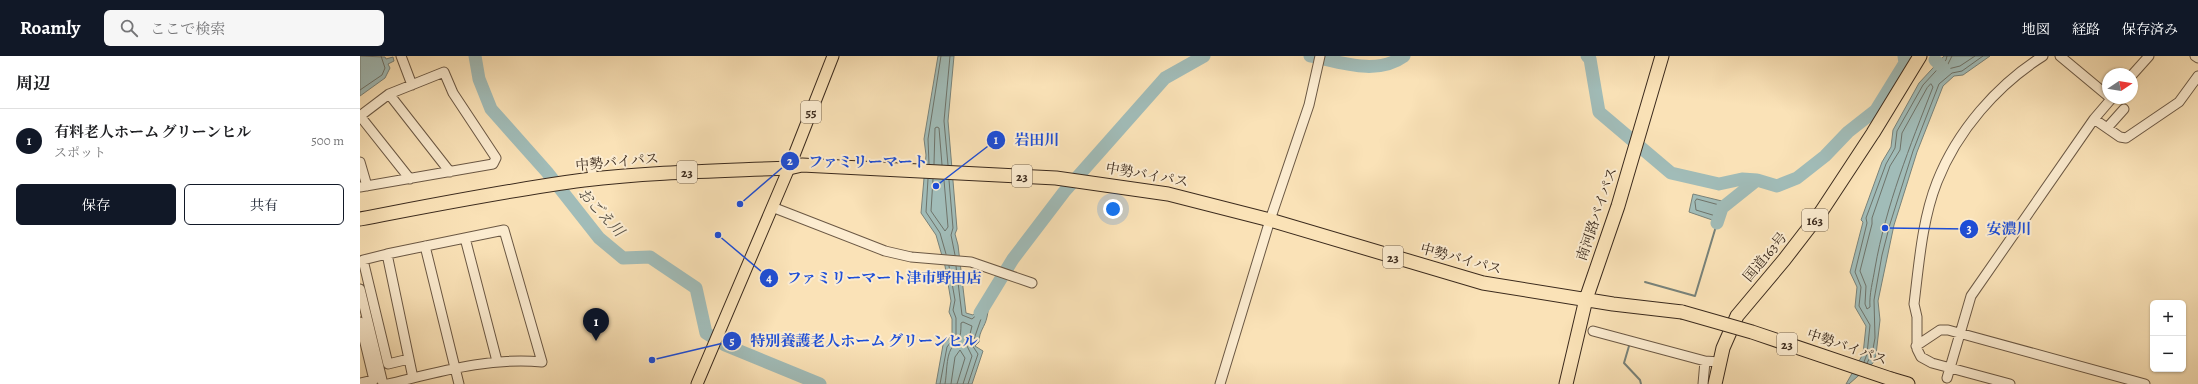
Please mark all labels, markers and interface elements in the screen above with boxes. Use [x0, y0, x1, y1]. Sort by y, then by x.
search box [104, 10, 384, 46]
text: Roamly [20, 15, 80, 41]
icon: search [118, 17, 140, 39]
text: ここで検索 [150, 19, 225, 39]
text: 地図 [2022, 20, 2050, 39]
text: 経路 [2072, 20, 2100, 39]
text: 保存済み [2122, 20, 2178, 39]
north arrow [2102, 68, 2138, 104]
text: 周辺 [16, 72, 50, 95]
road number: 55 [801, 101, 821, 123]
text: 有料老人ホーム グリーンヒル [54, 122, 251, 142]
callout: 岩田川 [986, 126, 1067, 153]
text: 岩田川 [1014, 130, 1060, 150]
text: 1 [27, 132, 31, 149]
text: 500 m [311, 132, 344, 149]
text: 1 [994, 132, 999, 148]
text: スポット [54, 144, 106, 161]
callout: ファミリーマート [780, 148, 936, 175]
street label: 中勢バイパス [574, 149, 660, 175]
text: ファミリーマート [808, 152, 928, 172]
text: 2 [787, 153, 793, 169]
street label: 中勢バイパス [1104, 158, 1190, 192]
road number: 23 [677, 161, 697, 183]
road number: 23 [1012, 165, 1032, 187]
street label: 南河路バイパス [1572, 165, 1622, 263]
water label: おごえ川 [573, 183, 630, 242]
button: 保存 [16, 184, 176, 225]
button: 共有 [184, 184, 344, 225]
your location [1103, 199, 1123, 219]
road number: 163 [1802, 209, 1828, 231]
callout: 安濃川 [1959, 215, 2040, 242]
text: 安濃川 [1986, 219, 2032, 239]
text: 3 [1966, 221, 1972, 237]
street label: 国道163号 [1739, 228, 1791, 286]
street label: 中勢バイパス [1418, 239, 1504, 279]
road number: 23 [1383, 246, 1403, 268]
callout: ファミリーマート津市野田店 [759, 265, 990, 292]
text: ファミリーマート津市野田店 [787, 268, 981, 288]
text: 4 [766, 270, 772, 286]
map controls [2150, 300, 2186, 372]
button: + [2150, 300, 2186, 336]
pin: 1 [583, 308, 609, 341]
street label: 中勢バイパス [1804, 324, 1890, 370]
callout: 特別養護老人ホーム グリーンヒル [722, 328, 986, 355]
text: 特別養護老人ホーム グリーンヒル [750, 331, 978, 351]
text: 5 [729, 333, 735, 349]
road number: 23 [1777, 333, 1797, 355]
button: − [2150, 336, 2186, 372]

